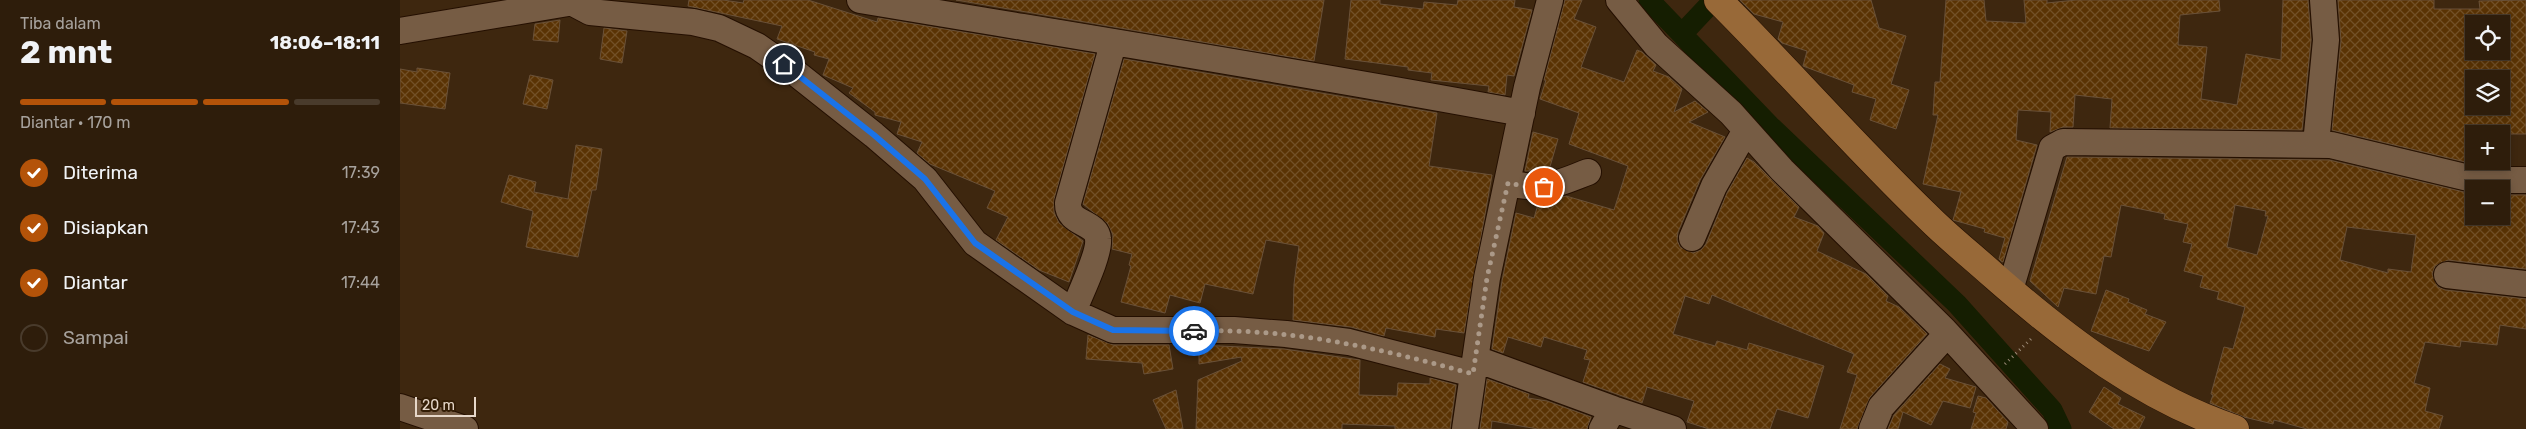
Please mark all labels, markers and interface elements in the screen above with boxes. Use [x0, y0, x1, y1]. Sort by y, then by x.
text: Tiba dalam [20, 14, 101, 33]
map controls [2465, 15, 2510, 225]
button: locate [2465, 15, 2510, 60]
text: 18:06–18:11 [270, 31, 380, 54]
text: 2 mnt [20, 33, 112, 71]
pin [763, 43, 805, 85]
icon: home [770, 50, 798, 78]
button: layers [2465, 70, 2510, 115]
text: Diantar · 170 m [20, 113, 131, 132]
button: + [2465, 125, 2510, 170]
icon: check [20, 159, 48, 187]
text: Diterima [63, 161, 138, 184]
text: 17:39 [342, 163, 380, 182]
pin [1523, 166, 1565, 208]
icon: bag [1530, 173, 1558, 201]
button: − [2465, 180, 2510, 225]
icon: check [20, 214, 48, 242]
text: Disiapkan [63, 216, 148, 239]
text: 17:43 [341, 218, 380, 237]
icon: check [20, 269, 48, 297]
text: Diantar [63, 271, 128, 294]
text: 17:44 [341, 273, 380, 292]
courier [1169, 306, 1219, 356]
icon: car [1180, 317, 1208, 345]
text: Sampai [63, 326, 129, 349]
scale bar [415, 394, 476, 417]
text: 20 m [422, 397, 455, 414]

